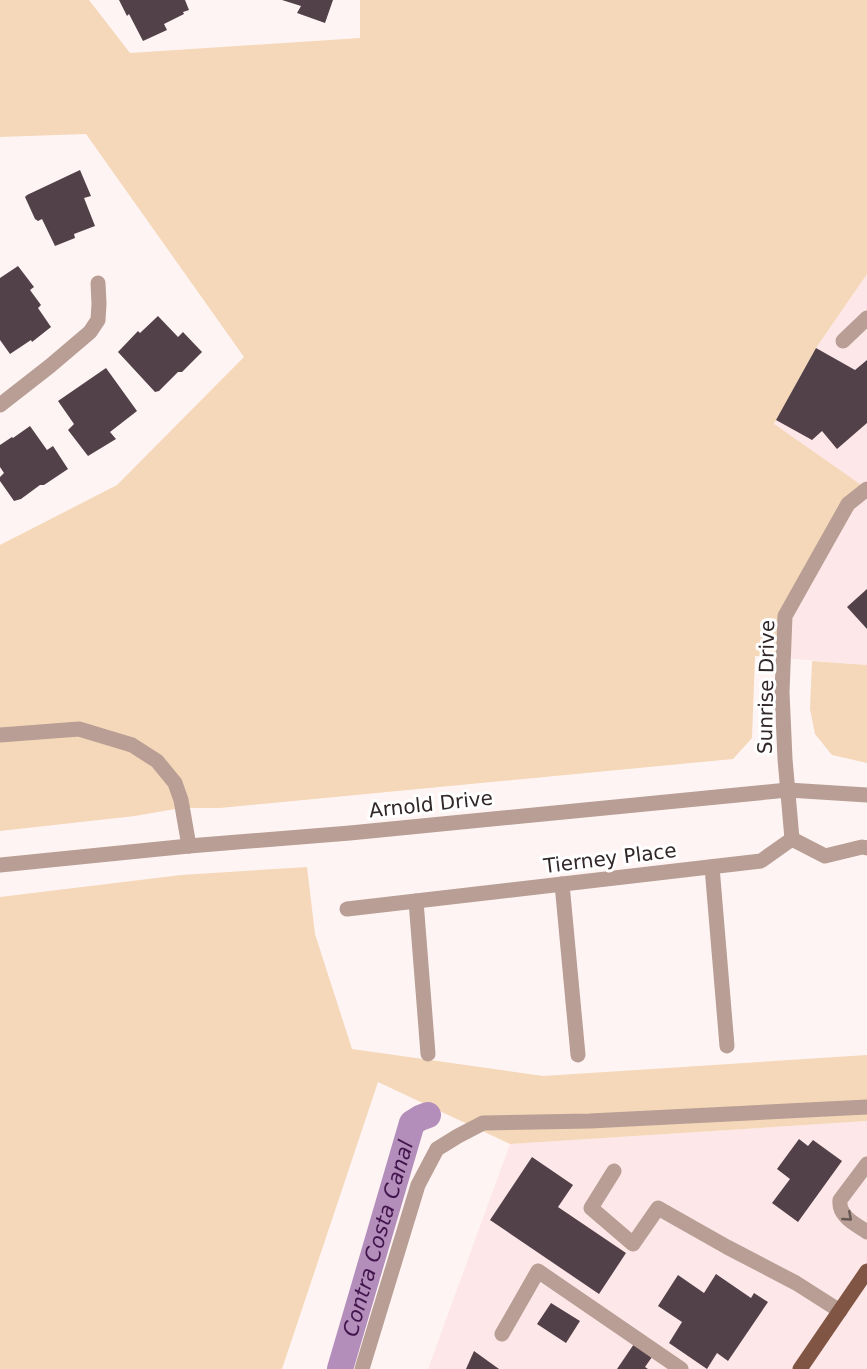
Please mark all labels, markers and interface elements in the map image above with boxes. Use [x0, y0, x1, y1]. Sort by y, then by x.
street label: Sunrise Drive [753, 620, 779, 754]
street label: Arnold Drive [368, 786, 494, 822]
street label: Tierney Place [541, 838, 678, 878]
water label: Contra Costa Canal [338, 1137, 418, 1339]
one-way arrow [841, 1210, 852, 1221]

